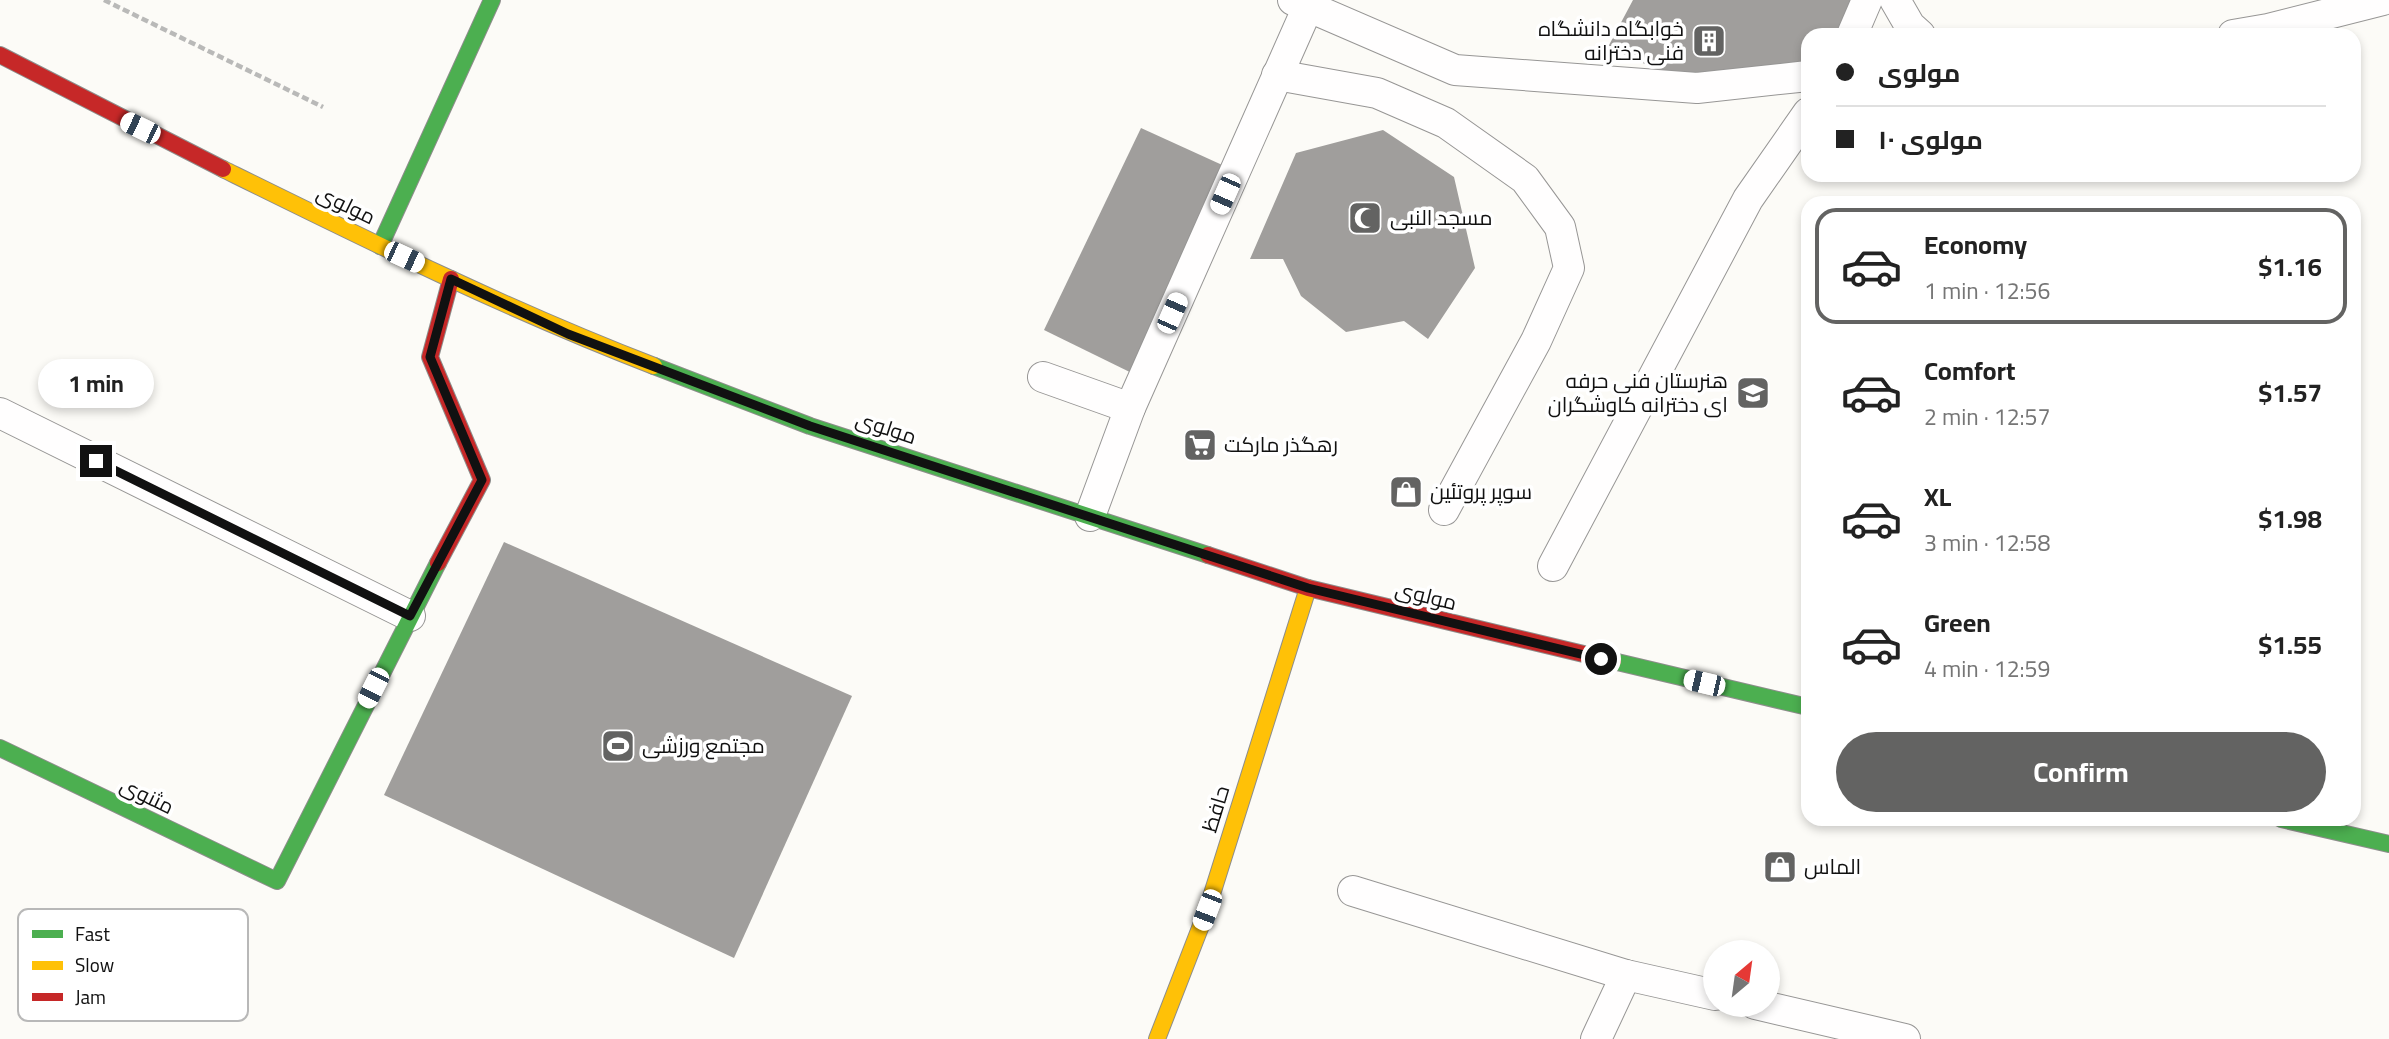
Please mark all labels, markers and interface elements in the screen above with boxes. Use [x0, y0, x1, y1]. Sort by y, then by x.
place label: خوابگاه دانشگاه فنی دخترانه [1538, 9, 1684, 72]
building icon: خوابگاه دانشگاه فنی دخترانه [1690, 22, 1728, 60]
text: مولوی [1878, 48, 1960, 97]
car [117, 109, 164, 147]
text: مولوی ۱۰ [1878, 115, 1983, 164]
car [1207, 171, 1244, 217]
street label: مولوی [310, 173, 383, 236]
place label: مسجد النبی [1390, 198, 1492, 237]
mosque icon: مسجد النبی [1346, 199, 1384, 237]
text: Economy [1924, 220, 2027, 269]
icon: car [1840, 235, 1903, 298]
car [381, 239, 428, 275]
text: $1.16 [2258, 242, 2322, 291]
text: 1 min · 12:56 [1924, 269, 2050, 312]
car [1154, 290, 1191, 336]
text: Comfort [1924, 346, 2015, 395]
callout: 1 min [38, 360, 154, 408]
place label: هنرستان فنی حرفه ای دخترانه کاوشگران [1548, 361, 1728, 424]
icon: car [1840, 361, 1903, 424]
text: 1 min [68, 362, 124, 405]
text: $1.57 [2258, 368, 2322, 417]
school or university icon: هنرستان فنی حرفه ای دخترانه کاوشگران [1734, 374, 1772, 412]
text: 2 min · 12:57 [1924, 395, 2050, 438]
street label: مولوی [850, 399, 922, 456]
place label: رهگذر مارکت [1224, 425, 1338, 464]
supermarket icon: رهگذر مارکت [1181, 426, 1219, 464]
route end [80, 445, 112, 477]
place label: سوپر پروتئین [1430, 472, 1532, 511]
text: XL [1924, 472, 1951, 521]
shop icon: سوپر پروتئین [1387, 473, 1425, 511]
icon: car [1840, 487, 1903, 550]
text: $1.98 [2258, 494, 2322, 543]
text: 3 min · 12:58 [1924, 521, 2050, 564]
street label: مولوی [1391, 569, 1461, 622]
text: Green [1924, 598, 1991, 647]
icon: car [1840, 613, 1903, 676]
text: $1.55 [2258, 620, 2322, 669]
route start [1585, 643, 1617, 675]
text: 4 min · 12:59 [1924, 647, 2050, 690]
car [355, 665, 392, 711]
car [1682, 668, 1727, 698]
place label: مجتمع ورزشی [642, 726, 765, 765]
sports icon: مجتمع ورزشی [599, 727, 637, 765]
button: Confirm [1836, 732, 2326, 812]
street label: مثنوی [113, 766, 181, 826]
street label: حافظ [1190, 781, 1241, 837]
place label: الماس [1804, 847, 1861, 886]
shop icon: الماس [1761, 848, 1799, 886]
car [1190, 887, 1225, 933]
legend [18, 909, 248, 1021]
text: Fast [75, 916, 110, 952]
north arrow [1703, 940, 1780, 1017]
map controls [1703, 940, 1780, 1017]
text: Slow [75, 947, 114, 983]
text: Jam [75, 979, 106, 1015]

